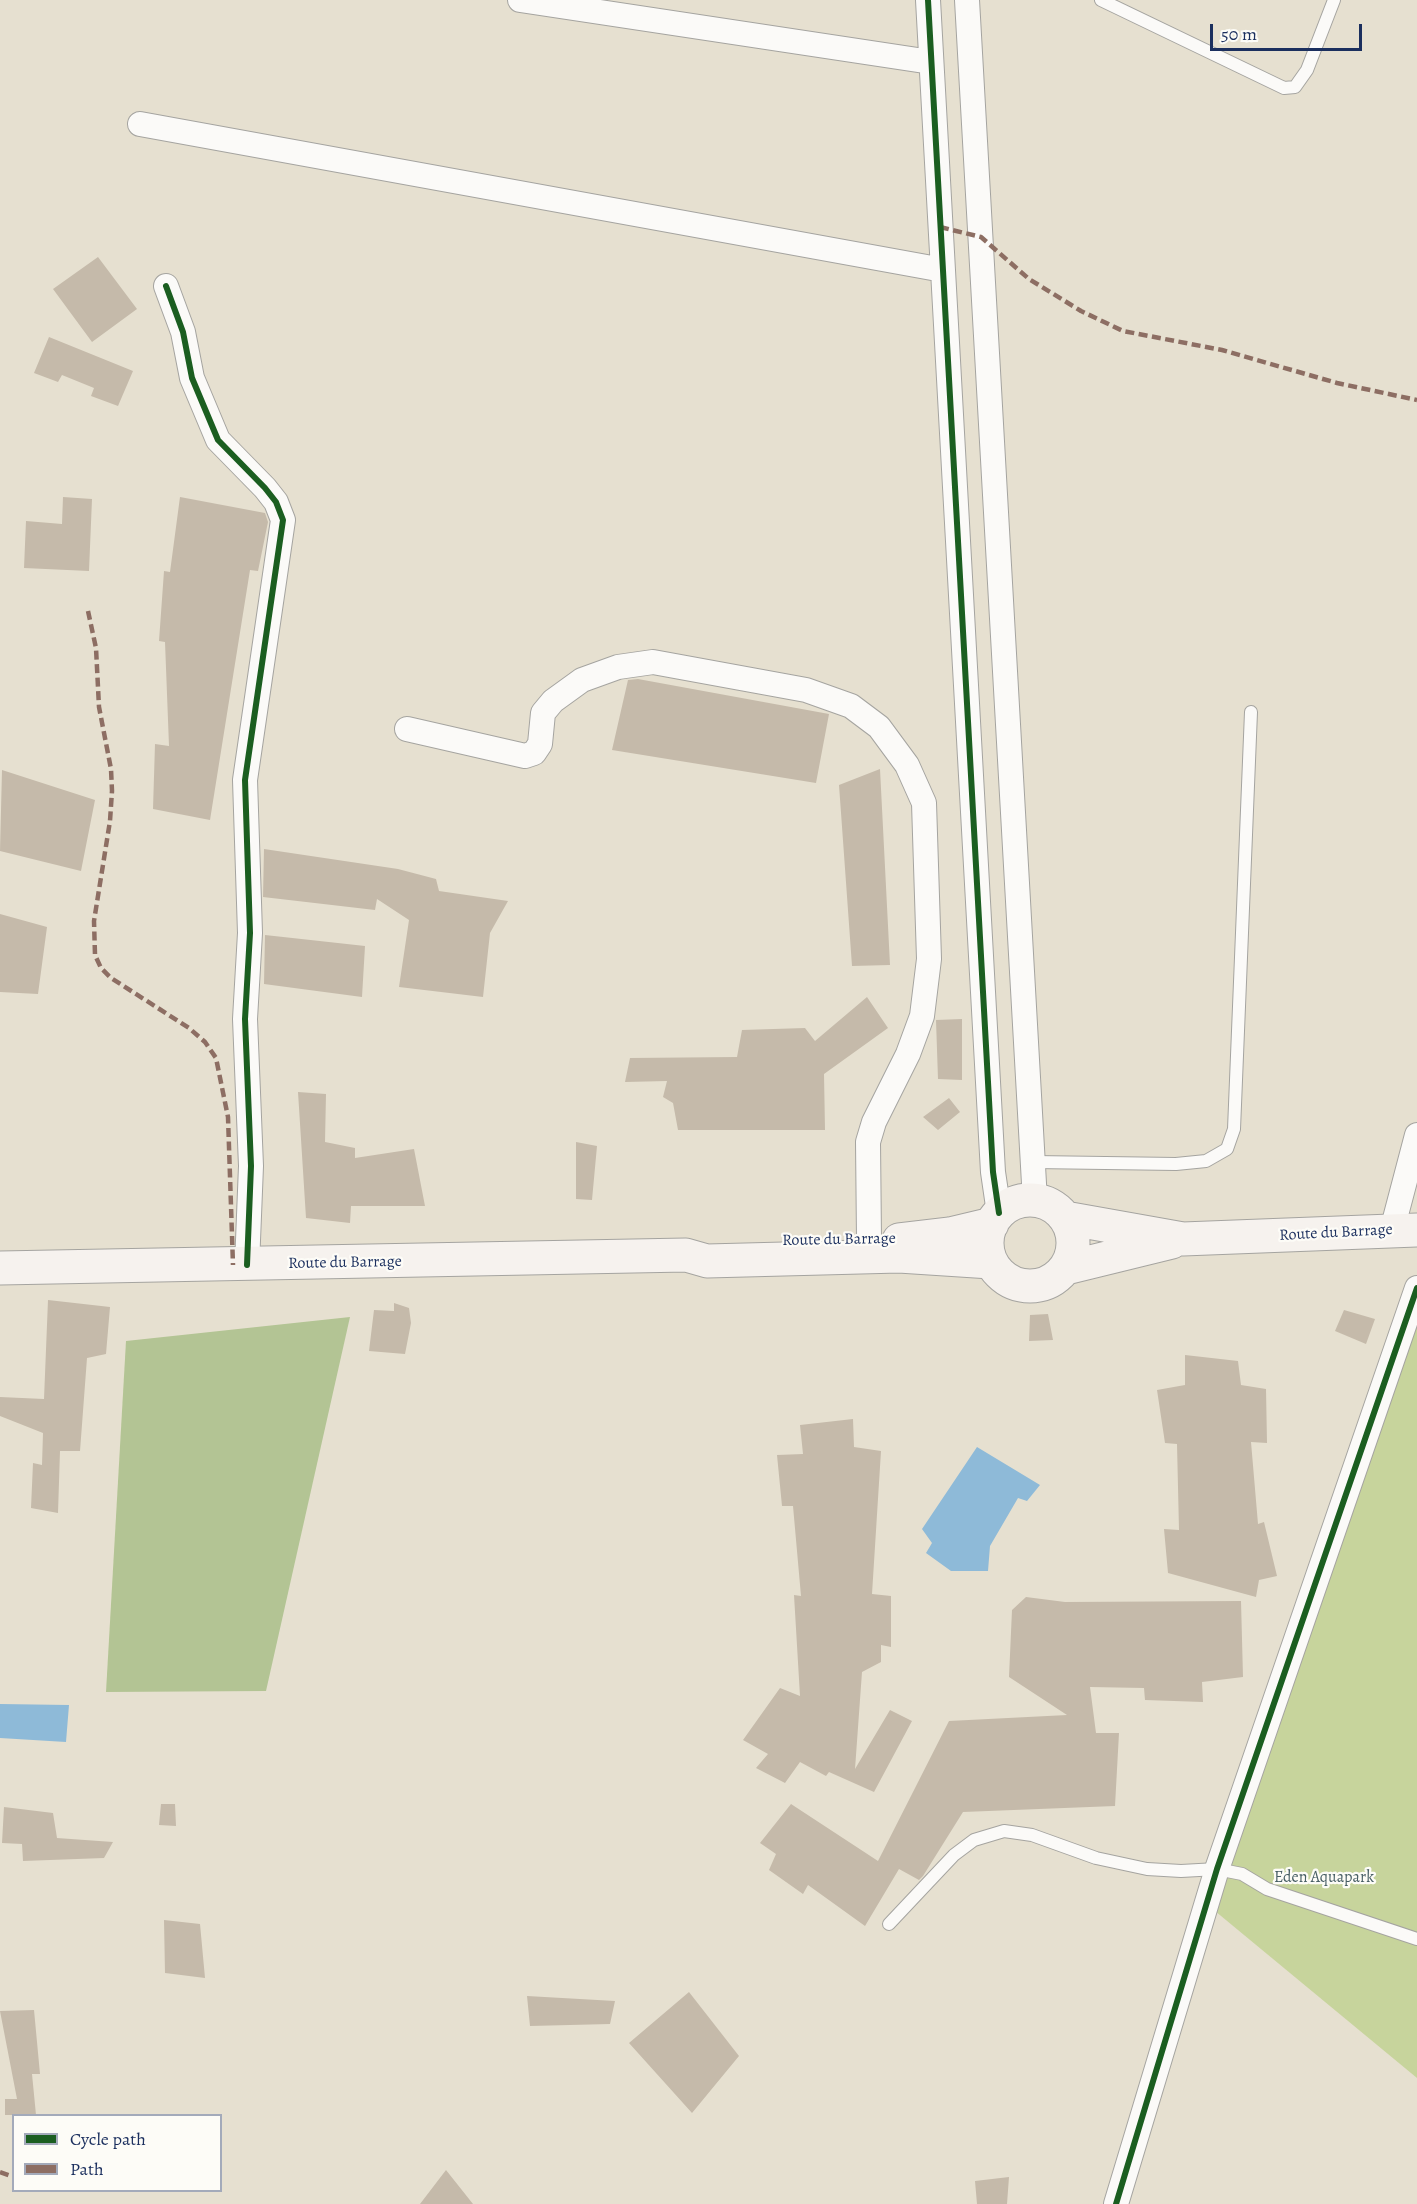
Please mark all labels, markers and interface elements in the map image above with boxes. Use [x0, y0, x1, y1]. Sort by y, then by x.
scale bar [1213, 12, 1364, 50]
text: 50 m [1221, 22, 1257, 46]
street label: Route du Barrage [1279, 1220, 1393, 1246]
street label: Route du Barrage [782, 1229, 896, 1251]
street label: Route du Barrage [288, 1252, 402, 1274]
park label: Eden Aquapark [1274, 1868, 1374, 1888]
legend [12, 2114, 222, 2192]
text: Cycle path [70, 2127, 146, 2151]
text: Path [70, 2157, 104, 2181]

